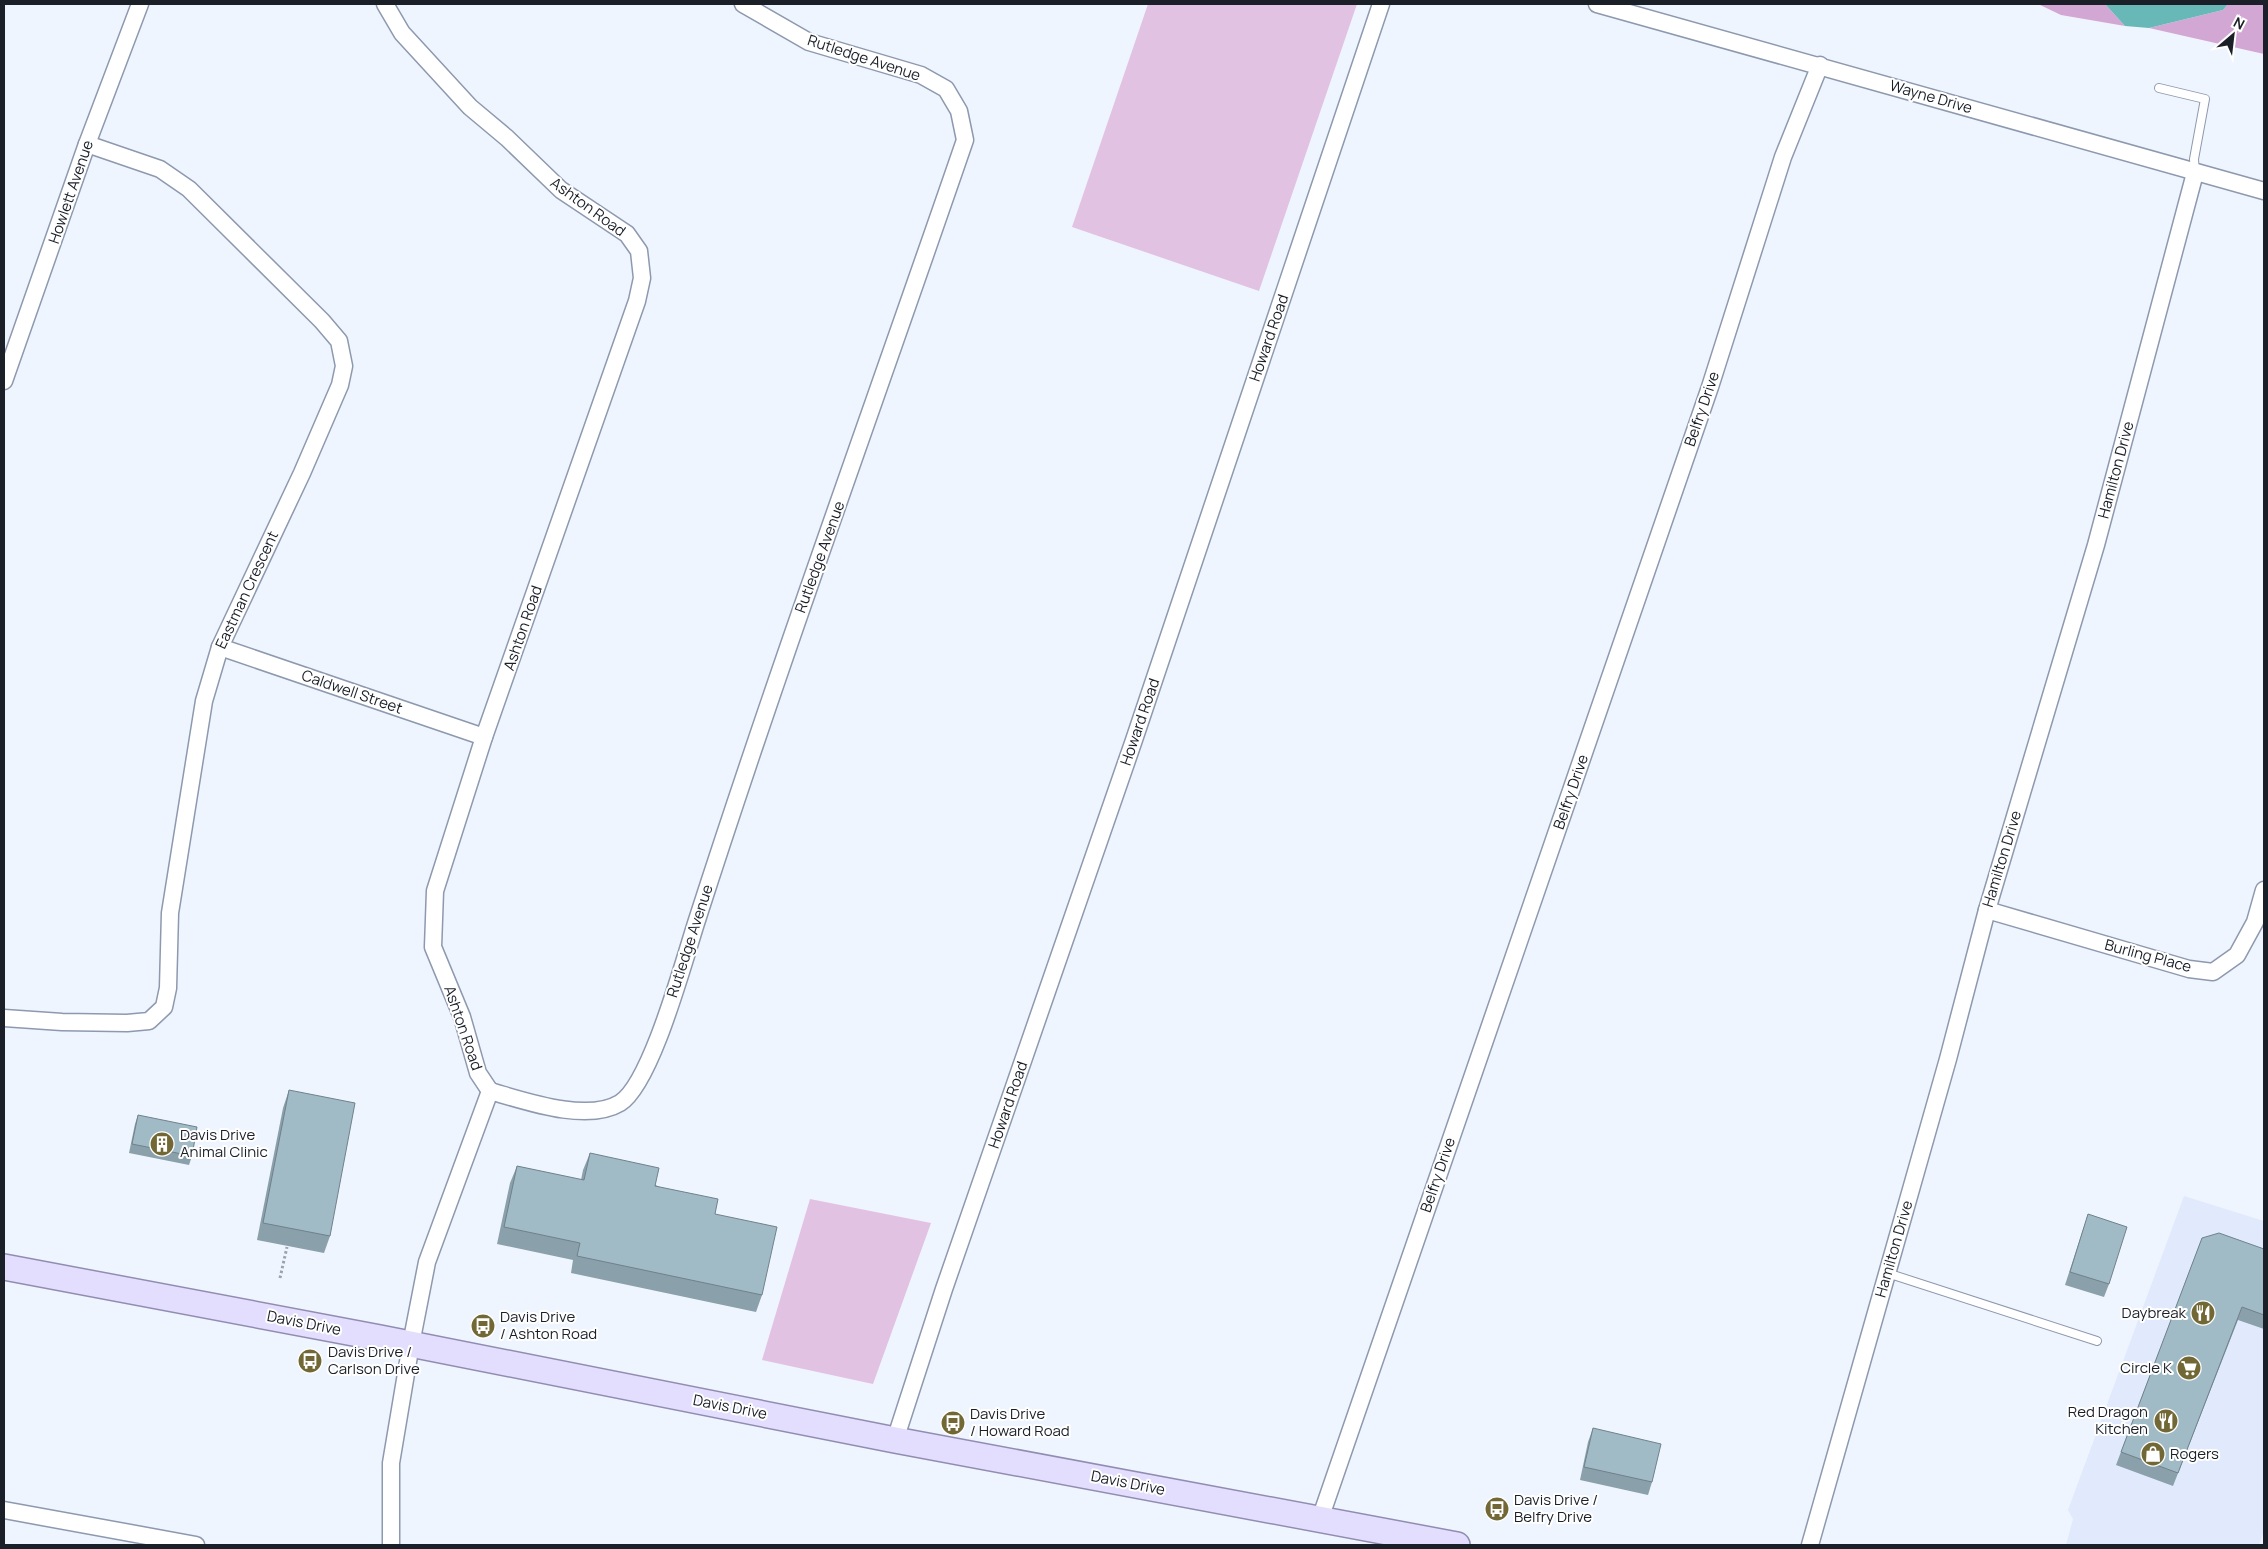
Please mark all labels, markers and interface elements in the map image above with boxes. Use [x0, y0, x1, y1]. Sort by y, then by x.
north arrow [2208, 10, 2258, 60]
text: N [2230, 12, 2248, 34]
street label: Rutledge Avenue [805, 29, 924, 86]
street label: Wayne Drive [1887, 75, 1975, 118]
street label: Howlett Avenue [43, 137, 98, 246]
street label: Ashton Road [546, 172, 630, 241]
street label: Howard Road [1244, 291, 1293, 384]
street label: Belfry Drive [1679, 368, 1724, 449]
street label: Hamilton Drive [2092, 419, 2139, 521]
street label: Rutledge Avenue [790, 498, 850, 616]
street label: Eastman Crescent [210, 527, 283, 652]
street label: Ashton Road [498, 583, 547, 673]
street label: Caldwell Street [299, 664, 405, 719]
street label: Howard Road [1115, 675, 1164, 768]
street label: Belfry Drive [1548, 751, 1593, 832]
street label: Hamilton Drive [1977, 808, 2026, 910]
street label: Rutledge Avenue [661, 881, 718, 1000]
street label: Burling Place [2102, 934, 2194, 977]
street label: Ashton Road [439, 983, 488, 1073]
street label: Howard Road [983, 1058, 1032, 1151]
place label: Davis Drive Animal Clinic [180, 1124, 268, 1162]
building icon: Davis Drive Animal Clinic [149, 1131, 175, 1157]
street label: Belfry Drive [1415, 1134, 1460, 1215]
street label: Hamilton Drive [1870, 1198, 1917, 1300]
restaurant icon: Daybreak [2190, 1300, 2216, 1326]
place label: Daybreak [2122, 1302, 2187, 1323]
street label: Davis Drive [265, 1305, 343, 1340]
place label: Davis Drive / Ashton Road [500, 1306, 597, 1344]
bus stop icon: Davis Drive / Ashton Road [470, 1313, 496, 1339]
place label: Davis Drive / Carlson Drive [328, 1341, 420, 1379]
bus stop icon: Davis Drive / Carlson Drive [297, 1348, 323, 1374]
supermarket icon: Circle K [2176, 1355, 2202, 1381]
place label: Circle K [2120, 1357, 2172, 1378]
street label: Davis Drive [691, 1389, 769, 1424]
place label: Red Dragon Kitchen [2068, 1401, 2148, 1439]
place label: Davis Drive / Howard Road [970, 1403, 1070, 1441]
restaurant icon: Red Dragon Kitchen [2153, 1408, 2179, 1434]
bus stop icon: Davis Drive / Howard Road [940, 1410, 966, 1436]
shop icon: Rogers [2140, 1441, 2166, 1467]
place label: Rogers [2170, 1443, 2219, 1464]
street label: Davis Drive [1089, 1465, 1167, 1500]
place label: Davis Drive / Belfry Drive [1514, 1489, 1598, 1527]
bus stop icon: Davis Drive / Belfry Drive [1484, 1496, 1510, 1522]

